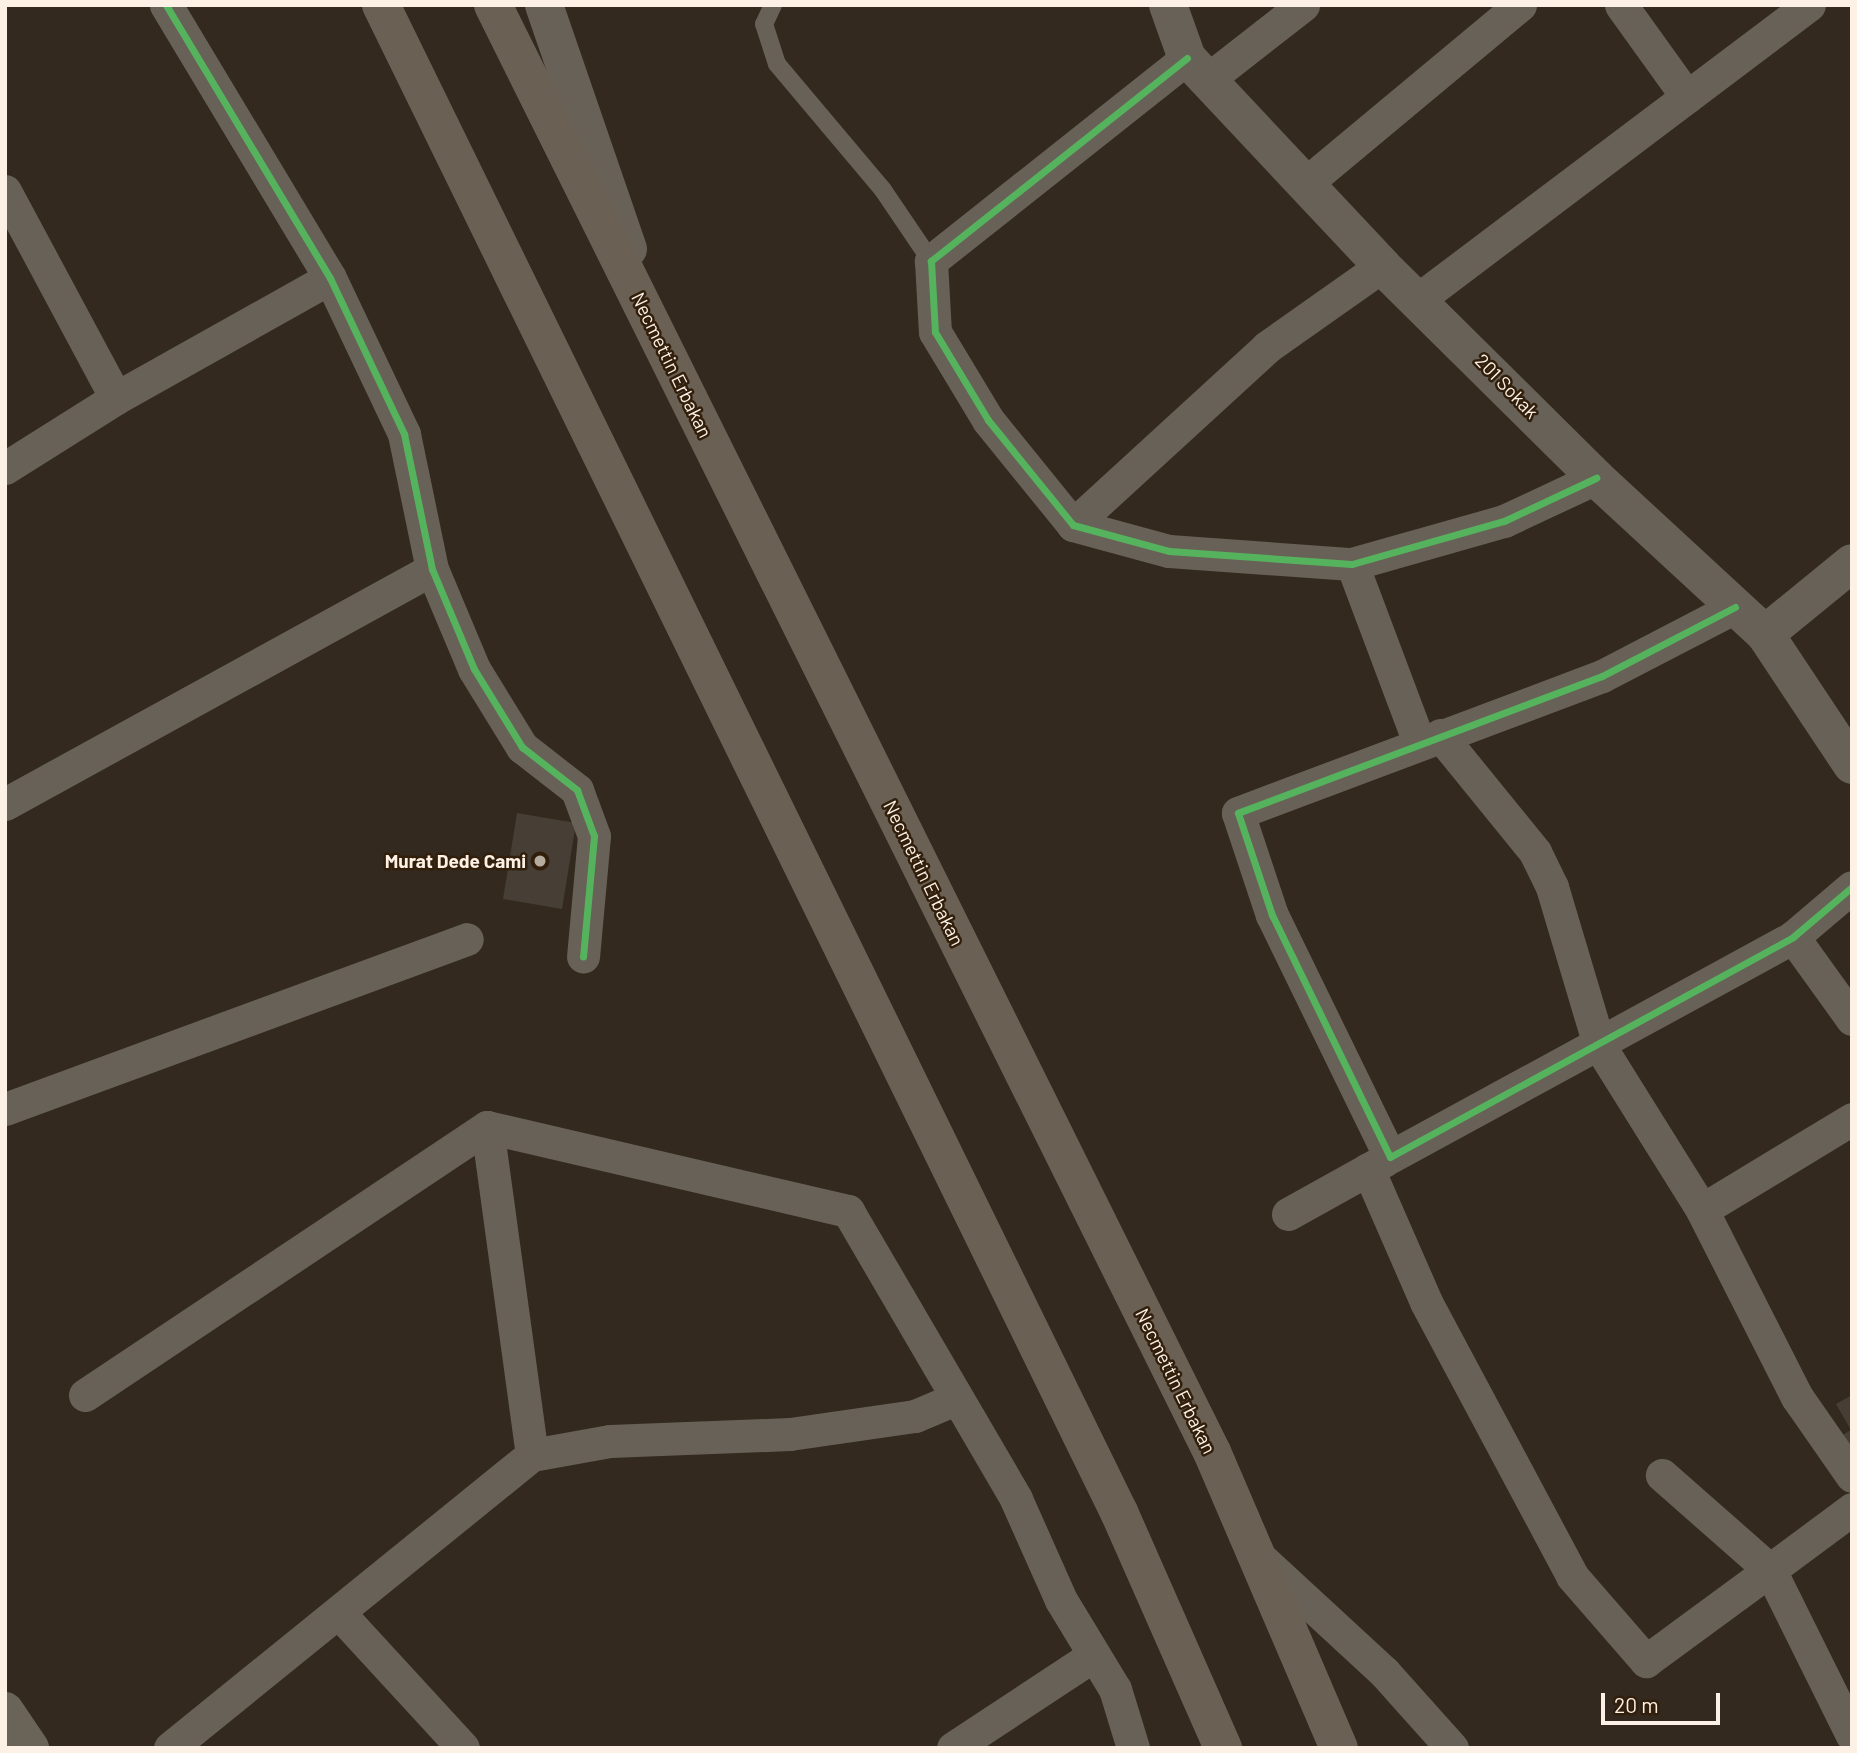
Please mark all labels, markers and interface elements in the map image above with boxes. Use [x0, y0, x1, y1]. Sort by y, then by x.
street label: Necmettin Erbakan [627, 289, 717, 441]
street label: 201 Sokak [1471, 349, 1543, 423]
street label: Necmettin Erbakan [879, 797, 969, 949]
place label: Murat Dede Cami [385, 850, 526, 872]
marker: Murat Dede Cami [532, 853, 548, 869]
street label: Necmettin Erbakan [1131, 1305, 1221, 1457]
scale bar [1605, 1680, 1724, 1724]
text: 20 m [1614, 1692, 1659, 1717]

